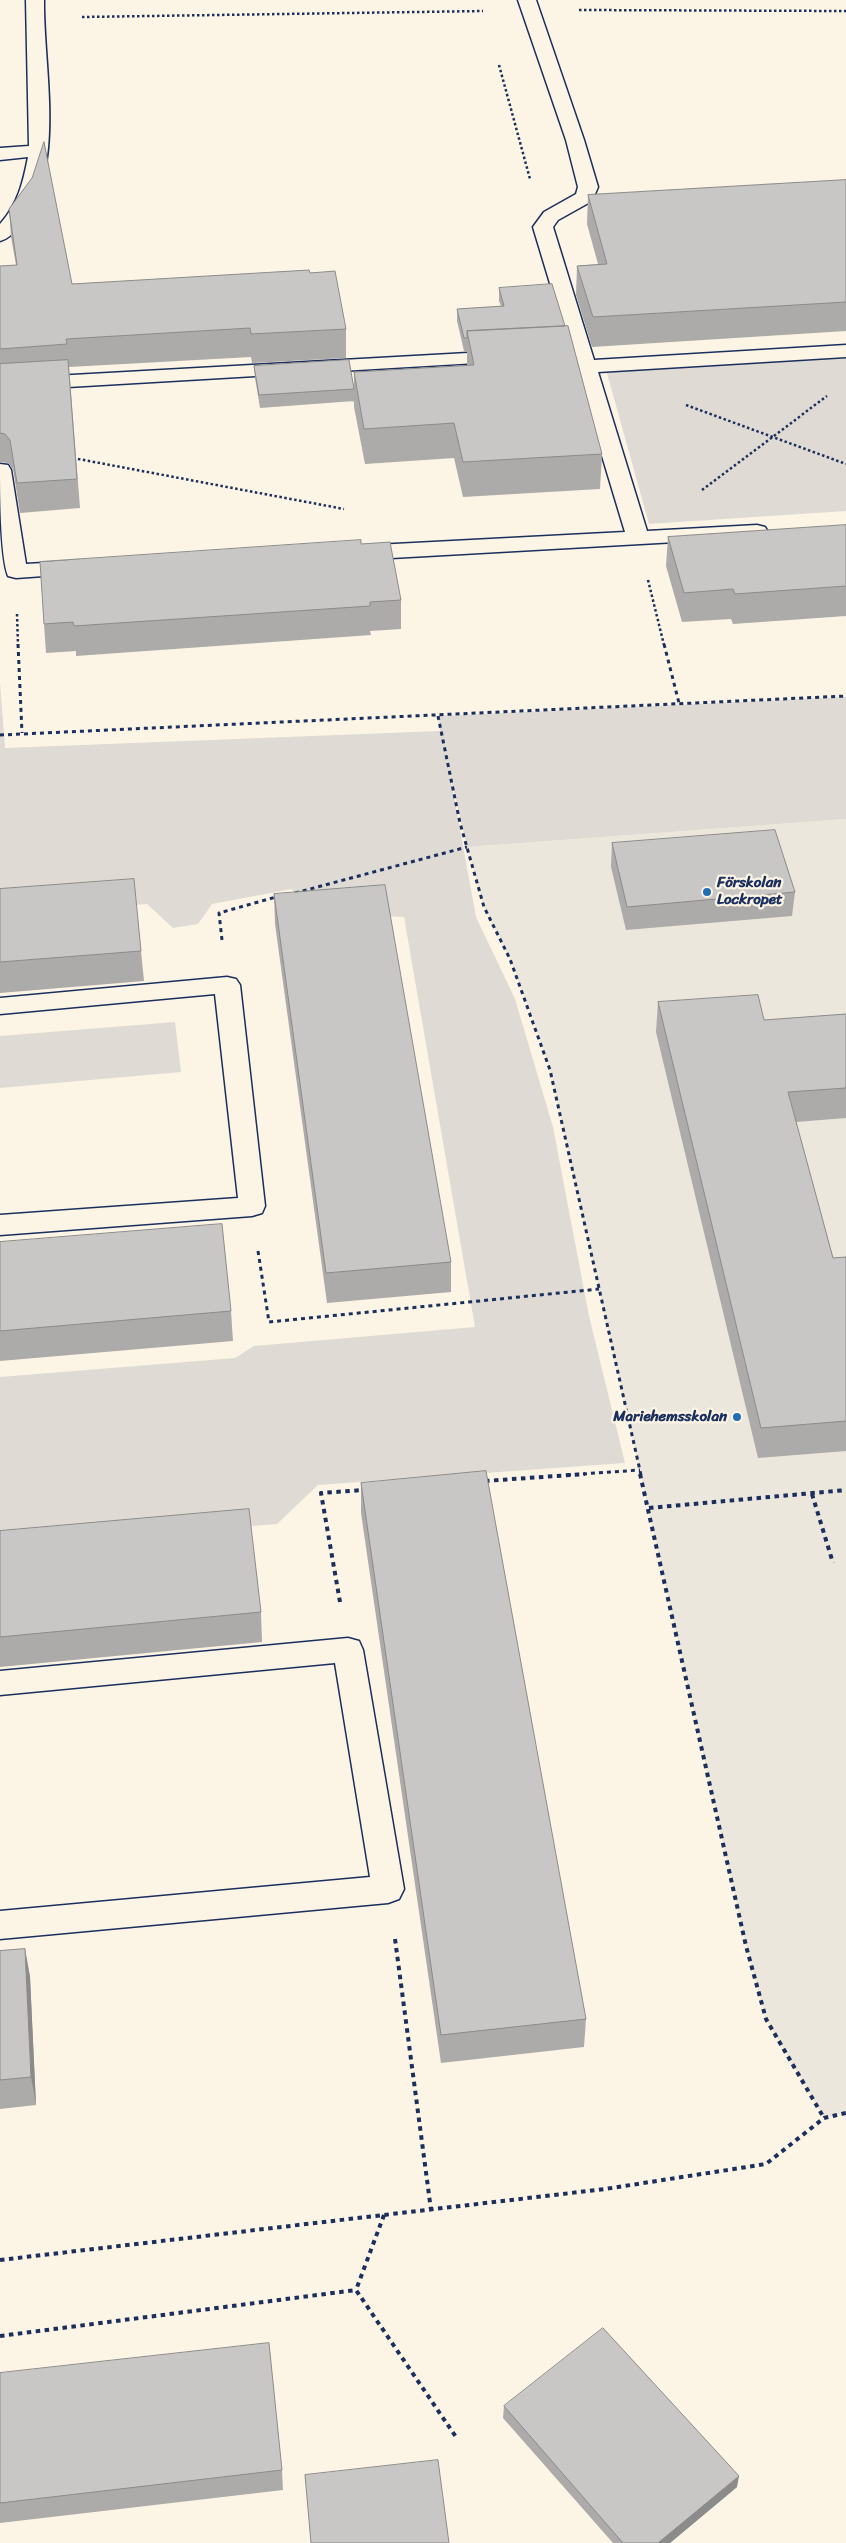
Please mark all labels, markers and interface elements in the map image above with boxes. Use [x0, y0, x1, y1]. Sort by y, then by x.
place label: Förskolan Lockropet [717, 874, 782, 909]
marker: Förskolan Lockropet [701, 886, 713, 898]
place label: Mariehemsskolan [613, 1408, 727, 1426]
marker: Mariehemsskolan [731, 1411, 743, 1423]

